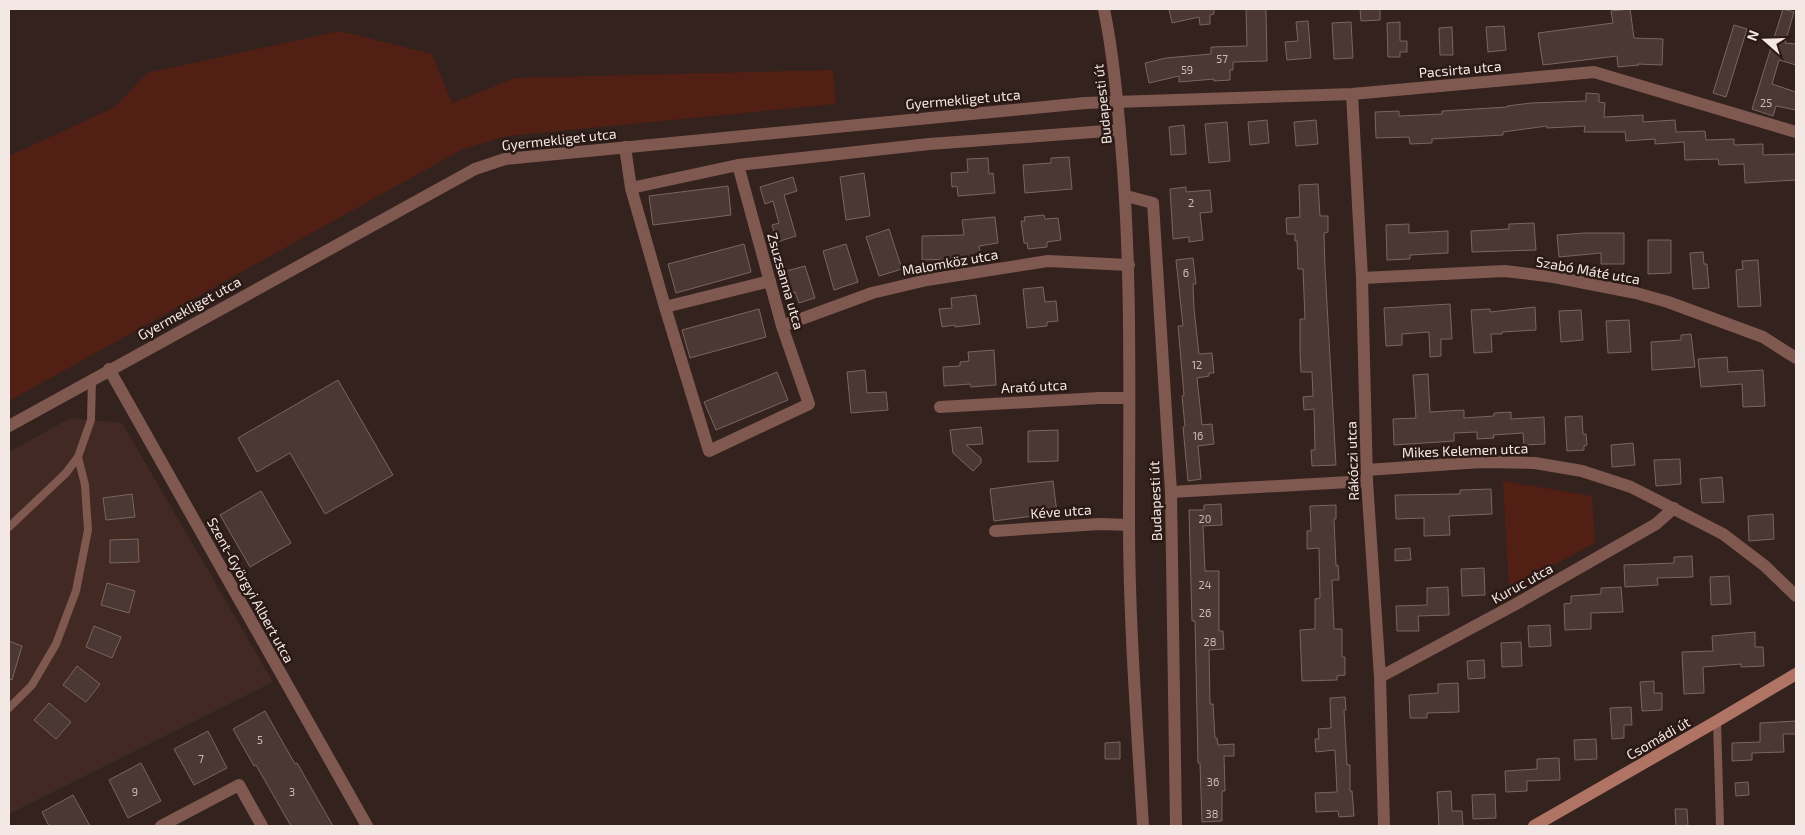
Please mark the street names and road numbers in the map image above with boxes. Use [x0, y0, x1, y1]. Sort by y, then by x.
street label: Pacsirta utca [1418, 57, 1502, 81]
street label: Budapesti út [1089, 63, 1115, 145]
street label: Gyermekliget utca [905, 86, 1021, 112]
street label: Gyermekliget utca [501, 125, 617, 153]
street label: Zsuzsanna utca [764, 231, 808, 331]
street label: Malomköz utca [901, 245, 999, 279]
street label: Szabó Máté utca [1535, 252, 1641, 288]
street label: Gyermekliget utca [134, 273, 244, 343]
street label: Arató utca [1000, 376, 1068, 396]
street label: Rákóczi utca [1342, 421, 1362, 501]
street label: Mikes Kelemen utca [1401, 439, 1529, 461]
street label: Budapesti út [1145, 461, 1165, 541]
street label: Kéve utca [1030, 500, 1092, 522]
street label: Szent-Györgyi Albert utca [204, 514, 298, 666]
street label: Kuruc utca [1488, 559, 1556, 607]
street label: Csomádi út [1623, 713, 1693, 763]

